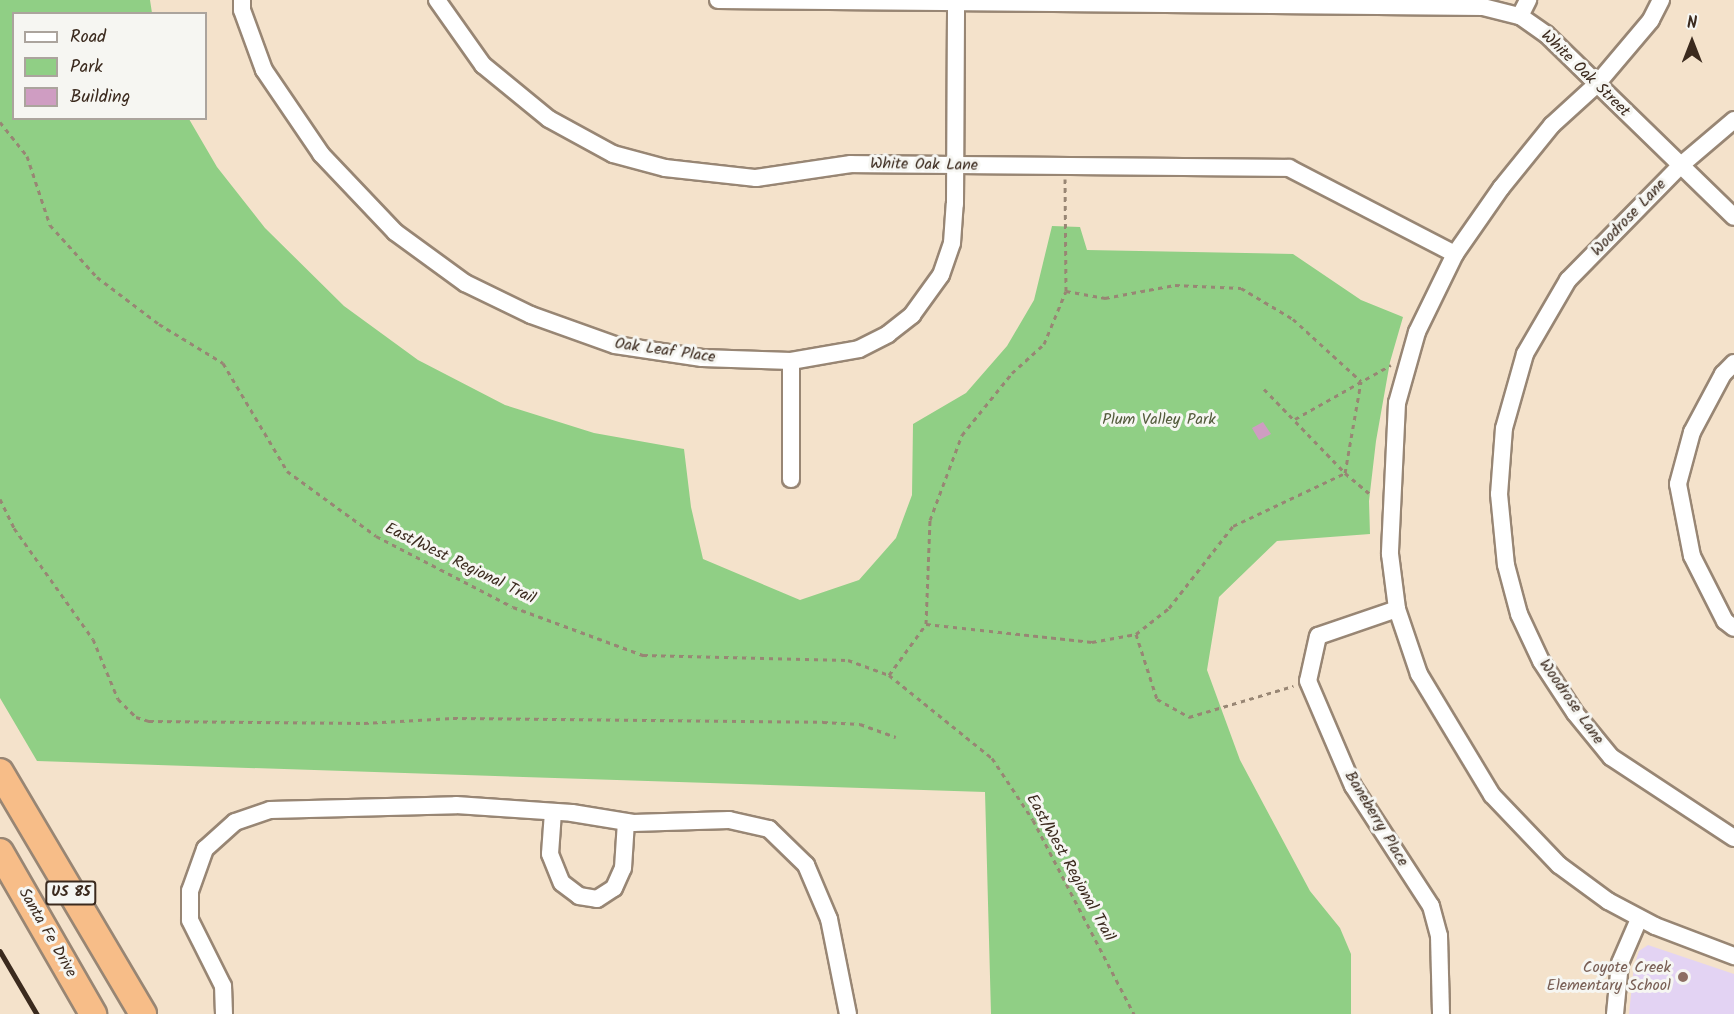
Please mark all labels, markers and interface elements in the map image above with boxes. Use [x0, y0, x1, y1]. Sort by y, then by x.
text: N [1687, 11, 1697, 36]
legend [12, 12, 207, 120]
north arrow [1662, 12, 1722, 72]
text: Road [70, 23, 106, 52]
street label: White Oak Street [1536, 27, 1634, 121]
text: Park [70, 53, 103, 82]
text: Building [70, 83, 130, 112]
street label: White Oak Lane [870, 154, 978, 176]
street label: Woodrose Lane [1587, 175, 1671, 261]
street label: Oak Leaf Place [613, 334, 717, 368]
park label: Plum Valley Park [1102, 410, 1216, 430]
street label: East/West Regional Trail [381, 519, 539, 609]
street label: Woodrose Lane [1534, 656, 1608, 748]
street label: Baneberry Place [1340, 768, 1412, 870]
street label: East/West Regional Trail [1022, 791, 1118, 945]
road number: US 85 [44, 881, 98, 905]
street label: Santa Fe Drive [14, 885, 80, 981]
place label: Coyote Creek Elementary School [1547, 958, 1671, 996]
marker: Coyote Creek Elementary School [1676, 970, 1690, 984]

